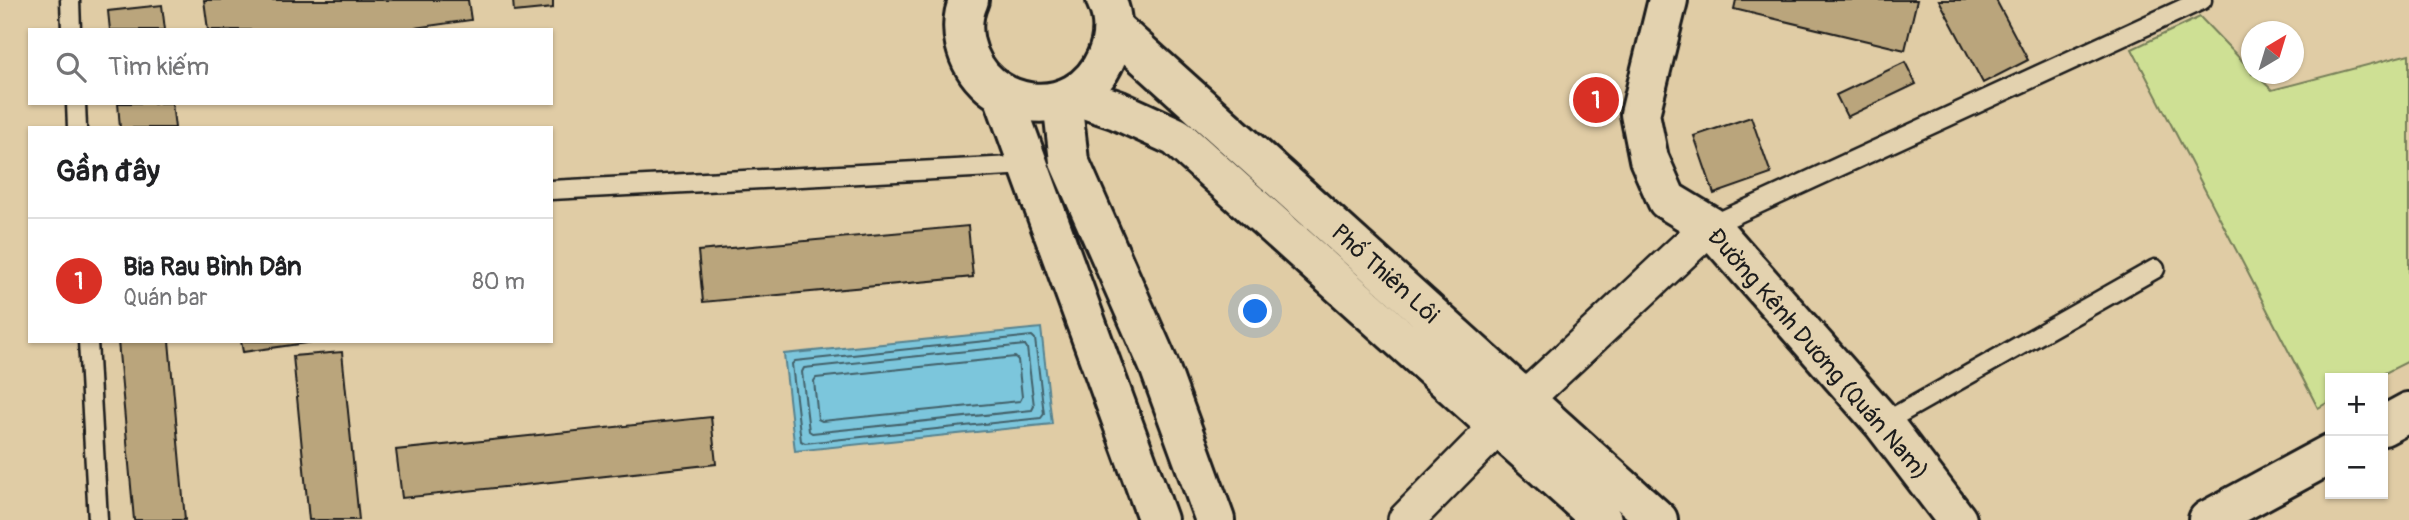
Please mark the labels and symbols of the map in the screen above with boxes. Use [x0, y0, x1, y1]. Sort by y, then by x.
north arrow [2241, 21, 2304, 84]
pin: 1 [1573, 74, 1619, 126]
street label: Phố Thiên Lôi [1325, 218, 1445, 330]
street label: Đường Kênh Dương (Quán Nam) [1701, 223, 1935, 485]
your location [1238, 294, 1272, 328]

